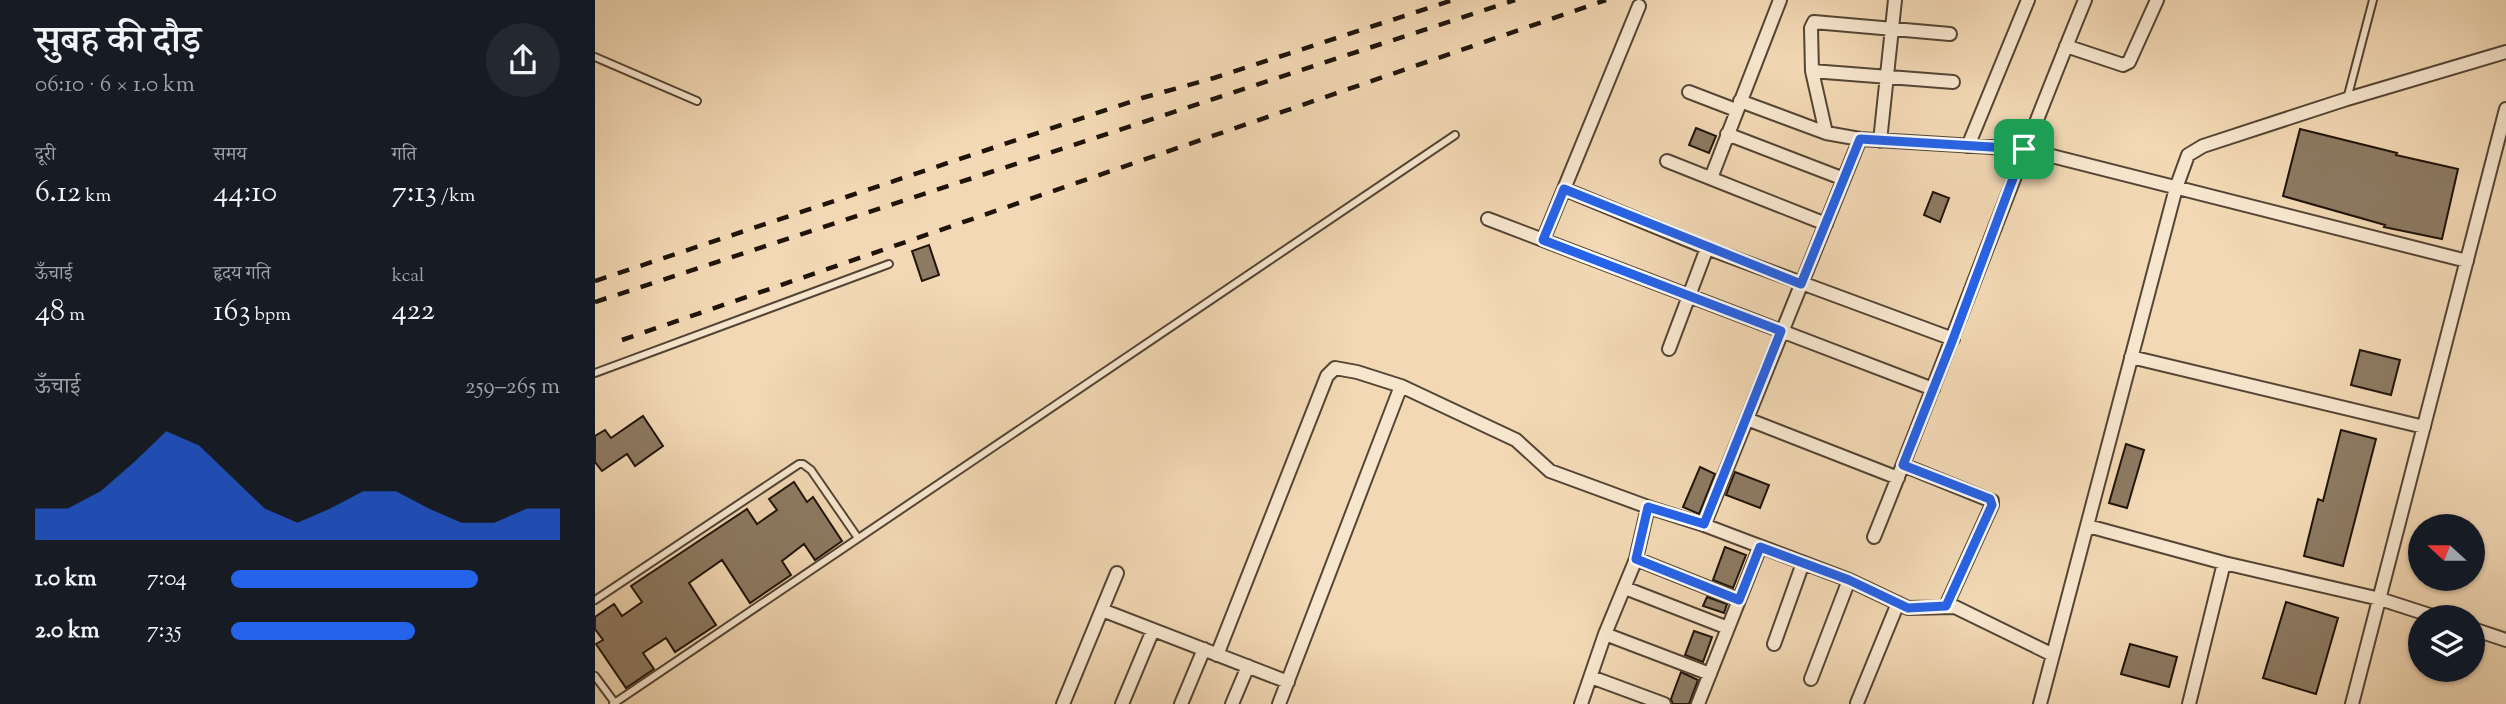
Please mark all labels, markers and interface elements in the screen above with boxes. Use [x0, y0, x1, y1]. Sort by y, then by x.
text: सुबह की दौड़ [35, 16, 201, 70]
button: share [486, 23, 560, 97]
text: 06:10 · 6 × 1.0 km [35, 69, 195, 102]
pin [1994, 119, 2054, 179]
icon: arrive [2005, 130, 2043, 168]
text: दूरी [35, 142, 56, 169]
text: समय [213, 142, 247, 169]
text: गति [392, 142, 417, 169]
text: 6.12 [35, 172, 81, 215]
text: 44:10 [213, 172, 277, 215]
text: 7:13 [392, 172, 437, 215]
text: km [81, 183, 111, 210]
text: /km [437, 183, 475, 210]
text: ऊँचाई [35, 261, 72, 288]
text: हृदय गति [213, 261, 271, 288]
text: kcal [392, 263, 424, 290]
text: 422 [392, 290, 435, 333]
text: 48 [35, 291, 65, 334]
text: 163 [213, 291, 251, 334]
text: m [65, 302, 85, 329]
text: bpm [251, 302, 291, 329]
text: ऊँचाई [35, 371, 80, 404]
text: 259–265 m [465, 371, 560, 404]
north arrow [2408, 514, 2485, 592]
map controls [2408, 514, 2485, 682]
text: 1.0 km [35, 563, 97, 596]
text: 7:04 [147, 563, 187, 596]
button: layers [2408, 605, 2485, 682]
text: 2.0 km [35, 615, 100, 648]
text: 7:35 [147, 615, 182, 648]

